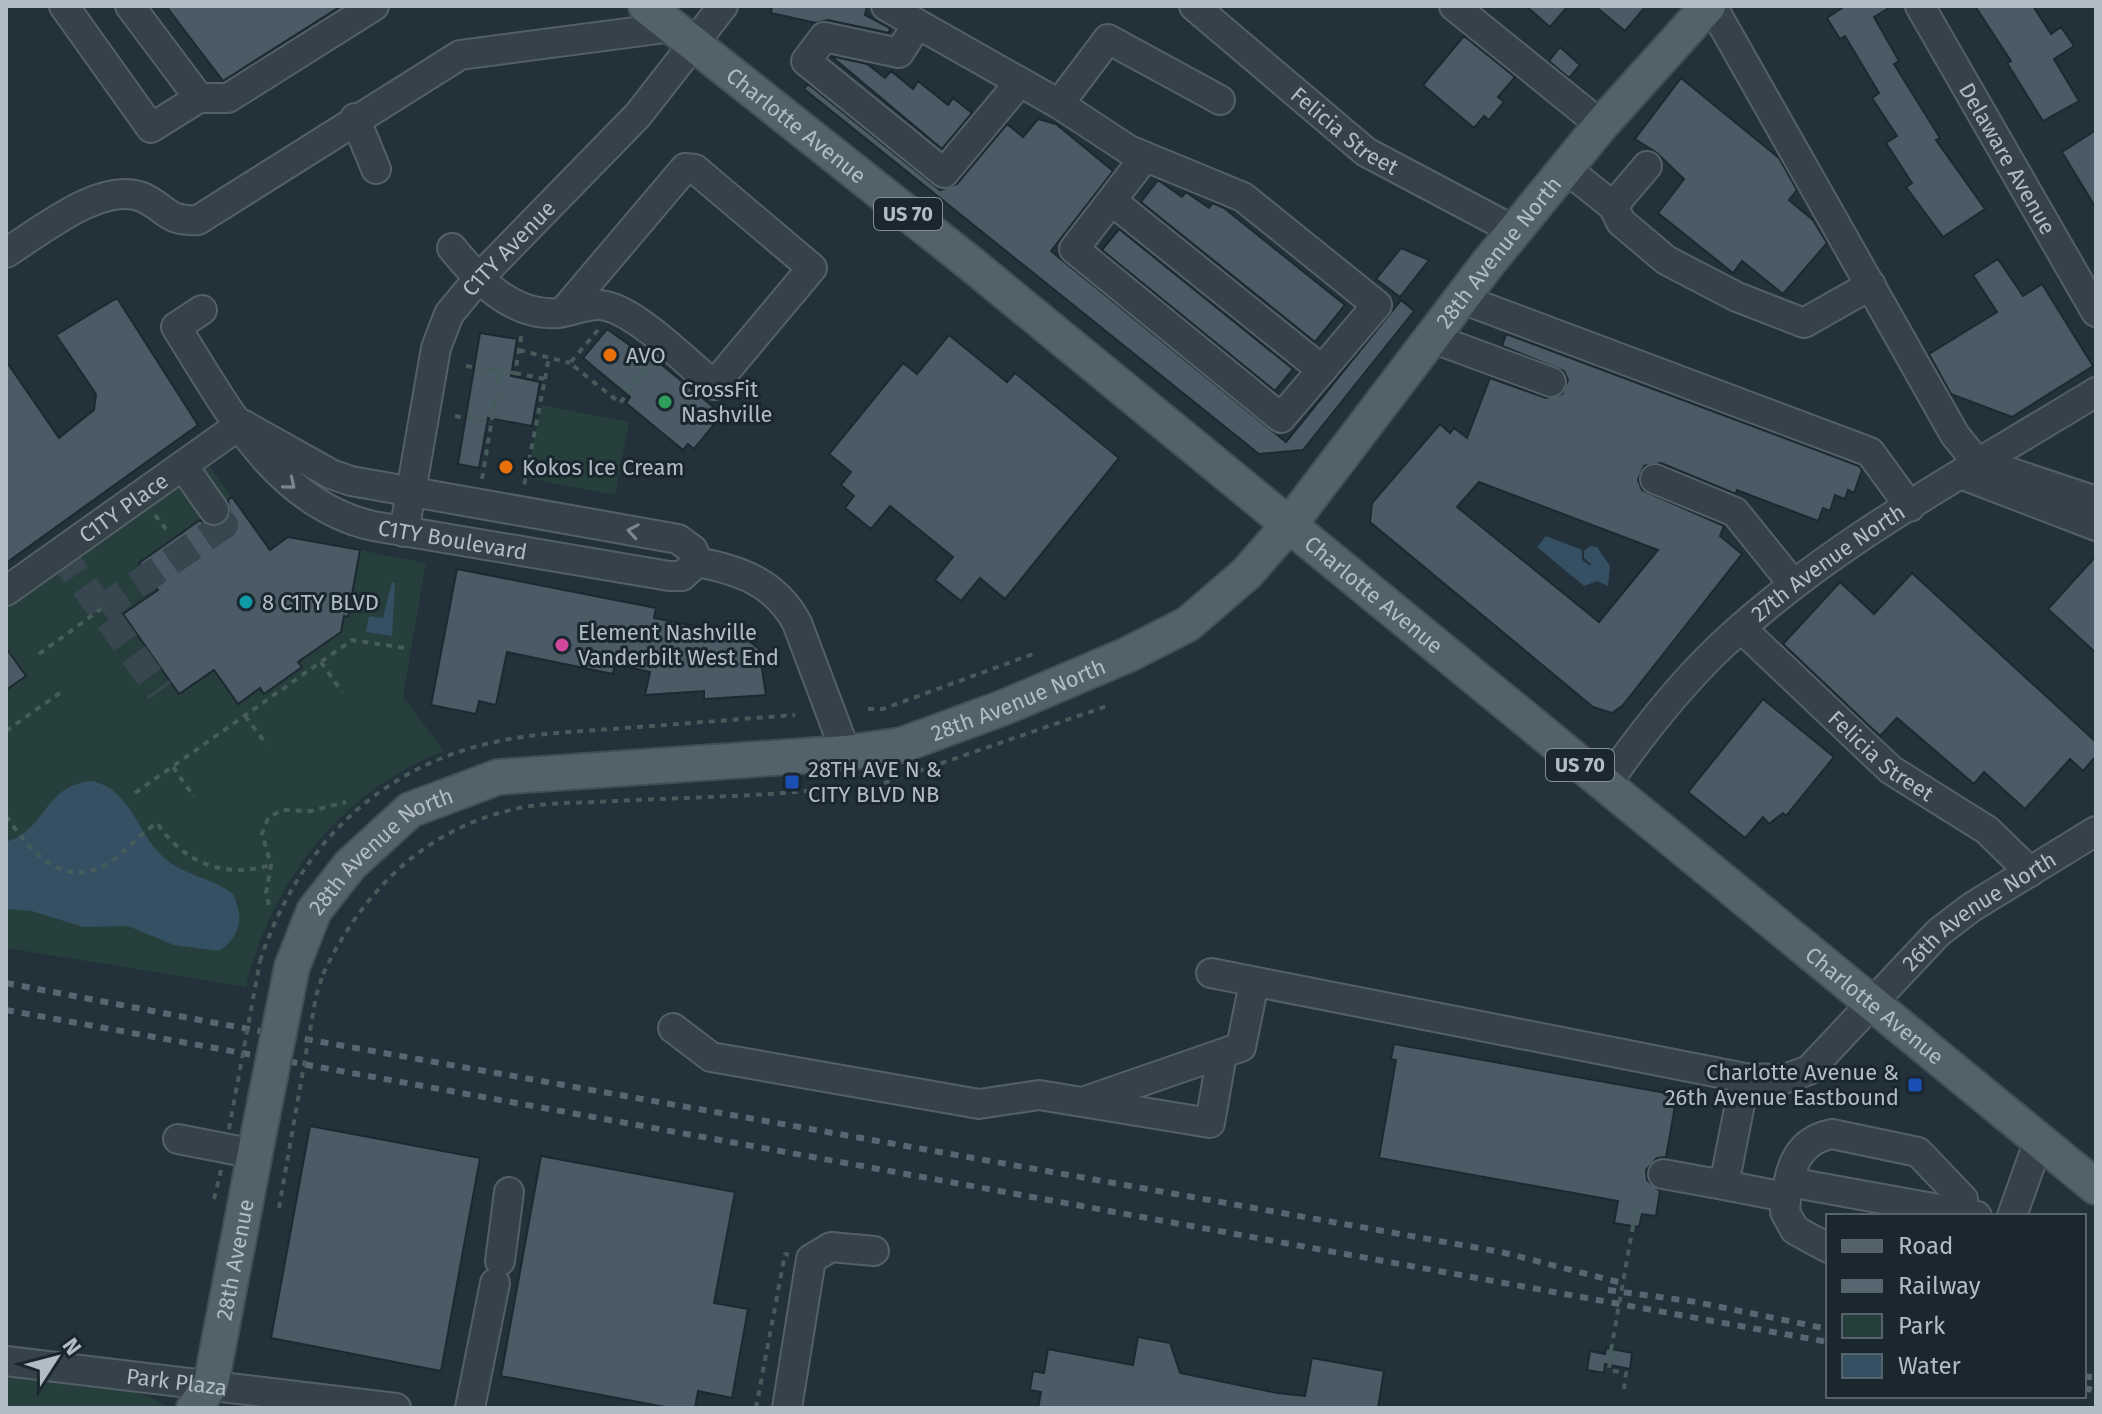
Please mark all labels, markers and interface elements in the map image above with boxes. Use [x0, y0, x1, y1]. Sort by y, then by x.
street label: Charlotte Avenue [721, 62, 872, 189]
street label: Delaware Avenue [1953, 78, 2062, 239]
street label: Felicia Street [1285, 81, 1403, 181]
street label: 28th Avenue North [1431, 171, 1567, 334]
street label: C1TY Avenue [456, 195, 561, 302]
road number: US 70 [874, 198, 942, 230]
place label: AVO [626, 342, 666, 369]
marker: AVO [601, 346, 619, 364]
place label: CrossFit Nashville [681, 376, 773, 428]
marker: CrossFit Nashville [656, 393, 674, 411]
place label: Kokos Ice Cream [522, 454, 684, 481]
marker: Kokos Ice Cream [497, 458, 515, 476]
street label: C1TY Place [74, 467, 173, 549]
one-way arrow [281, 474, 296, 489]
street label: 27th Avenue North [1746, 498, 1910, 627]
street label: C1TY Boulevard [376, 514, 529, 566]
one-way arrow [626, 523, 639, 540]
street label: Charlotte Avenue [1299, 530, 1448, 660]
place label: 8 C1TY BLVD [262, 589, 379, 616]
marker: 8 C1TY BLVD [237, 593, 255, 611]
place label: Element Nashville Vanderbilt West End [578, 619, 779, 671]
marker: Element Nashville Vanderbilt West End [553, 636, 571, 654]
street label: 28th Avenue North [927, 653, 1110, 747]
street label: Felicia Street [1823, 705, 1939, 807]
road number: US 70 [1546, 749, 1614, 781]
place label: 28TH AVE N & CITY BLVD NB [808, 756, 942, 808]
marker: 28TH AVE N & CITY BLVD NB [783, 773, 801, 791]
street label: 28th Avenue North [303, 782, 457, 921]
street label: 26th Avenue North [1897, 846, 2061, 977]
street label: Charlotte Avenue [1800, 941, 1949, 1071]
place label: Charlotte Avenue & 26th Avenue Eastbound [1665, 1059, 1899, 1111]
marker: Charlotte Avenue & 26th Avenue Eastbound [1906, 1076, 1924, 1094]
street label: 28th Avenue [210, 1197, 260, 1323]
legend [1826, 1214, 2086, 1398]
text: Road [1898, 1232, 1953, 1260]
text: Railway [1898, 1272, 1981, 1300]
text: Park [1898, 1312, 1946, 1340]
north arrow [16, 1318, 96, 1398]
text: N [57, 1333, 87, 1360]
text: Water [1898, 1352, 1962, 1380]
street label: Park Plaza [125, 1363, 229, 1402]

